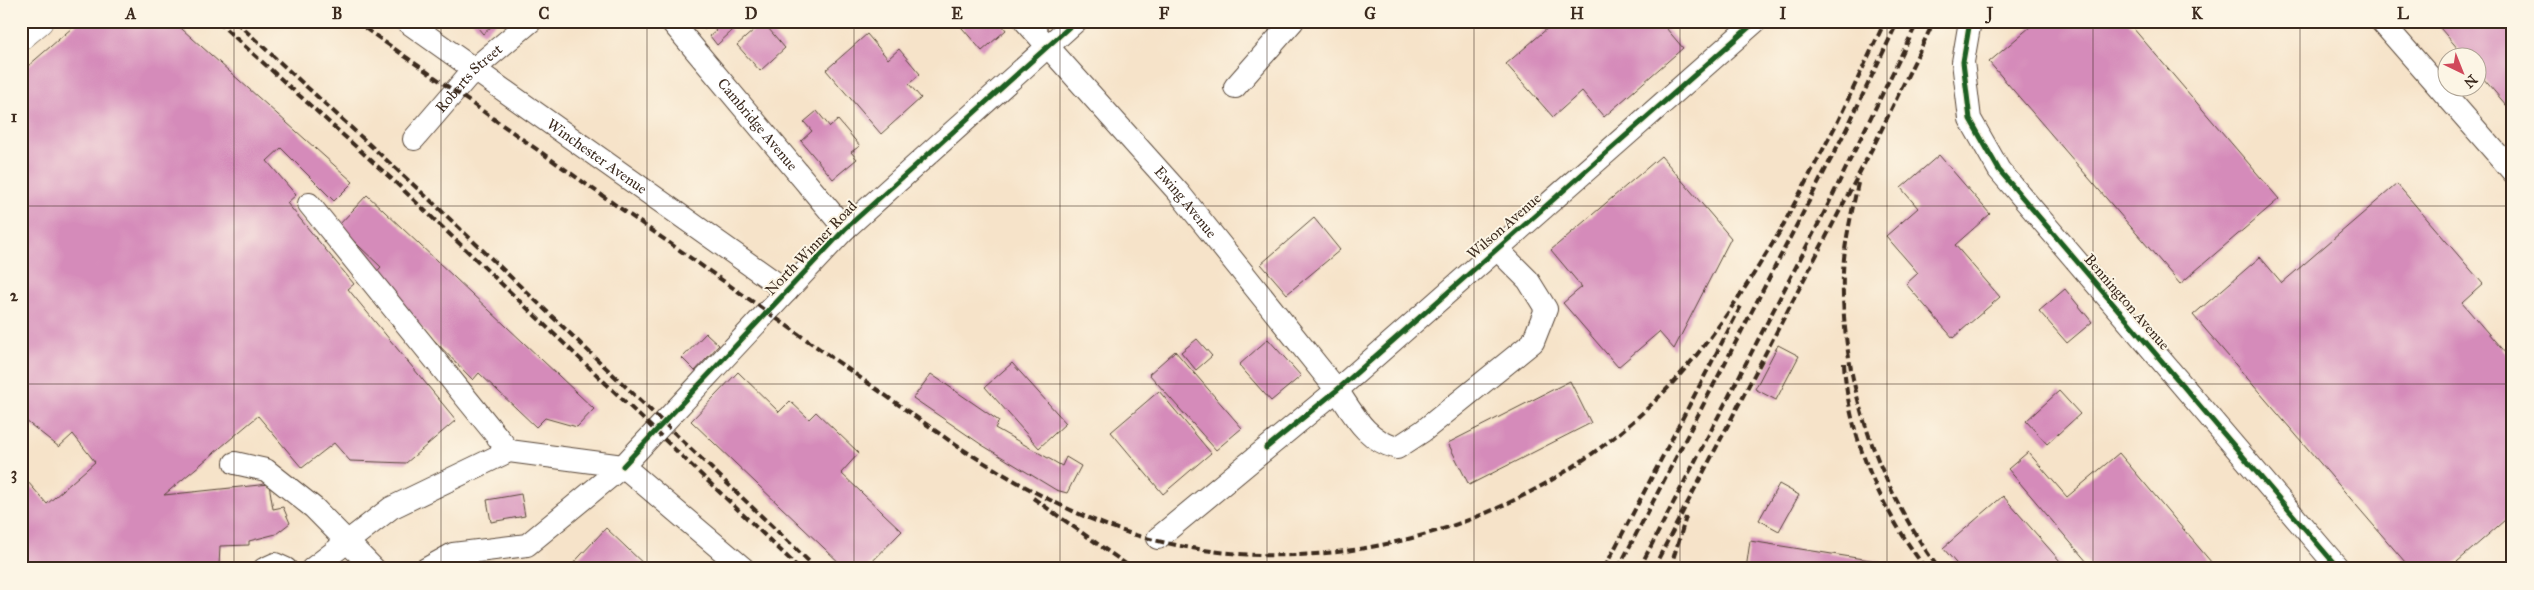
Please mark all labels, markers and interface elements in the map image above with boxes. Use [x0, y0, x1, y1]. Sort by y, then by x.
text: A [125, 4, 137, 23]
text: B [332, 4, 342, 23]
text: C [539, 4, 550, 23]
text: D [745, 4, 758, 23]
text: E [951, 4, 963, 23]
text: F [1159, 4, 1170, 23]
text: G [1364, 4, 1376, 23]
text: H [1570, 4, 1584, 23]
text: I [1780, 4, 1787, 23]
text: J [1985, 4, 1994, 24]
text: K [2191, 4, 2203, 23]
text: L [2397, 4, 2409, 23]
street label: Roberts Street [432, 40, 506, 116]
north arrow [2436, 48, 2486, 98]
text: N [2460, 71, 2481, 91]
street label: Cambridge Avenue [714, 75, 801, 174]
text: 1 [11, 107, 18, 126]
street label: Winchester Avenue [543, 115, 650, 198]
street label: Ewing Avenue [1150, 163, 1220, 242]
street label: Wilson Avenue [1463, 189, 1545, 263]
street label: North Winner Road [761, 197, 861, 299]
street label: Bennington Avenue [2081, 250, 2173, 354]
text: 2 [10, 286, 19, 305]
text: 3 [11, 464, 17, 484]

